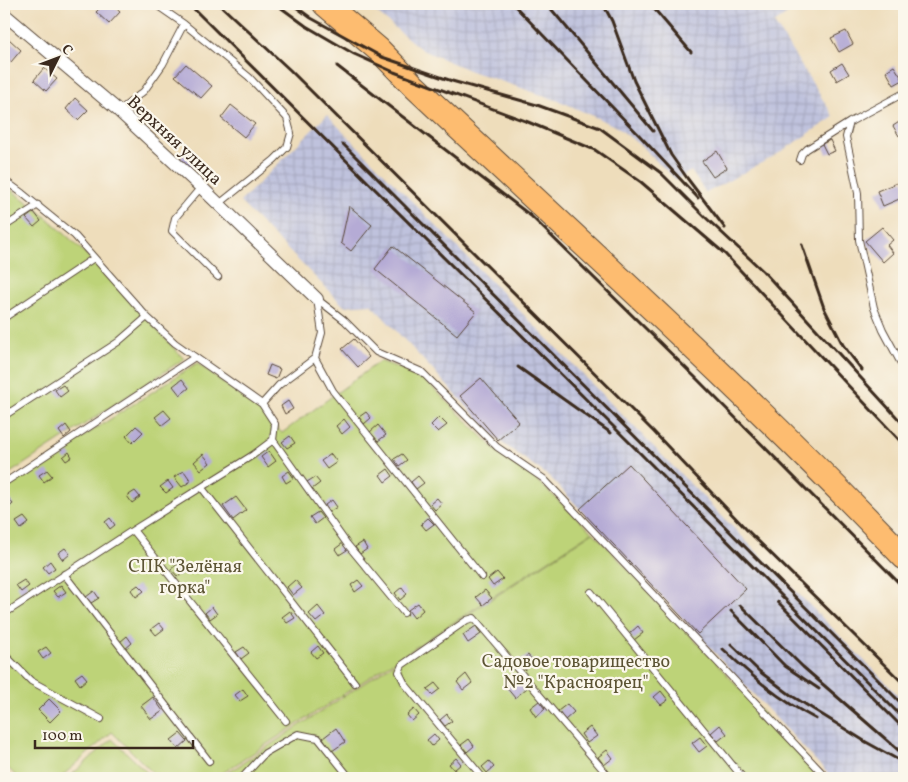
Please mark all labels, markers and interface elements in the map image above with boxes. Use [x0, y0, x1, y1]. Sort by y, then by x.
north arrow [32, 32, 82, 82]
text: С [56, 41, 77, 60]
street label: Верхняя улица [121, 90, 227, 192]
park label: СПК "Зелёная горка" [128, 555, 242, 601]
park label: Садовое товарищество №2 "Красноярец" [482, 650, 670, 696]
scale bar [35, 717, 192, 749]
text: 100 m [42, 726, 82, 747]

